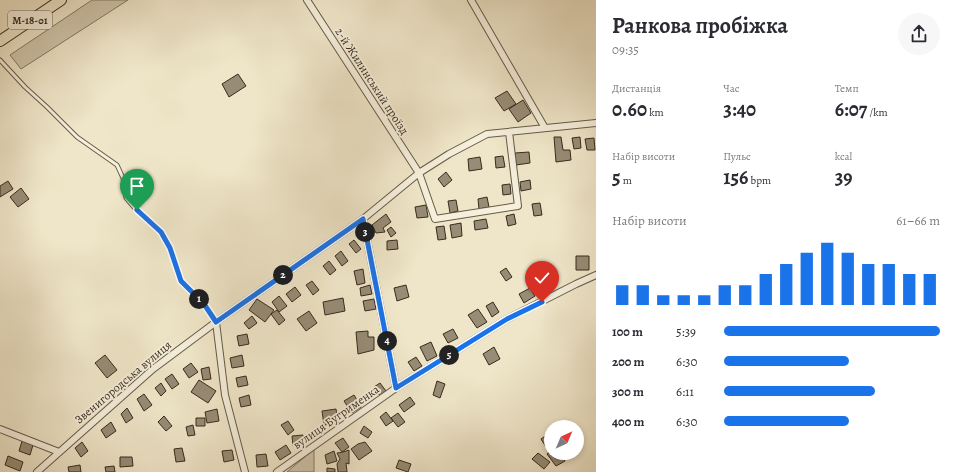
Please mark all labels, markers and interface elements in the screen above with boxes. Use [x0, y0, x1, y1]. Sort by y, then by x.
road number: М-18-01 [8, 11, 52, 29]
text: Ранкова пробіжка [612, 11, 788, 41]
button: share [898, 13, 940, 55]
street label: 2-й Жилинський проїзд [331, 24, 413, 138]
text: 09:35 [612, 41, 639, 58]
text: Дистанція [612, 81, 661, 96]
text: Час [723, 81, 740, 96]
text: Темп [835, 81, 859, 96]
text: 0.60 [612, 96, 647, 123]
text: 3:40 [723, 96, 756, 123]
text: 6:07 [835, 96, 867, 123]
text: km [647, 105, 664, 120]
text: /km [867, 105, 888, 120]
text: Набір висоти [612, 149, 675, 164]
text: Пульс [723, 149, 751, 164]
text: kcal [835, 149, 852, 164]
text: 5 [612, 164, 621, 191]
text: 156 [723, 164, 748, 191]
text: 39 [835, 164, 853, 191]
pin [120, 169, 154, 210]
text: m [621, 173, 632, 188]
text: bpm [748, 173, 771, 188]
icon: arrive [126, 175, 148, 197]
text: Набір висоти [612, 212, 687, 229]
text: 61–66 m [896, 212, 940, 229]
pin: 3 [355, 222, 375, 242]
text: 3 [363, 224, 367, 239]
pin [525, 261, 559, 302]
pin: 2 [273, 265, 293, 285]
text: 2 [280, 267, 286, 282]
icon: check [531, 267, 553, 289]
pin: 1 [189, 289, 209, 309]
text: 1 [197, 291, 201, 306]
text: 100 m [612, 323, 643, 340]
text: 5:39 [676, 323, 696, 340]
pin: 4 [377, 331, 397, 351]
text: 4 [384, 333, 390, 348]
street label: Звенигородська вулиця [71, 337, 175, 427]
pin: 5 [439, 345, 459, 365]
text: 5 [447, 347, 451, 362]
text: 200 m [612, 353, 645, 370]
text: 6:30 [676, 353, 697, 370]
street label: вулиця Бугрименка [290, 381, 383, 453]
text: 300 m [612, 383, 644, 400]
text: 6:11 [676, 383, 694, 400]
text: 400 m [612, 413, 644, 430]
text: 6:30 [676, 413, 697, 430]
north arrow [544, 420, 584, 460]
map controls [544, 420, 584, 460]

